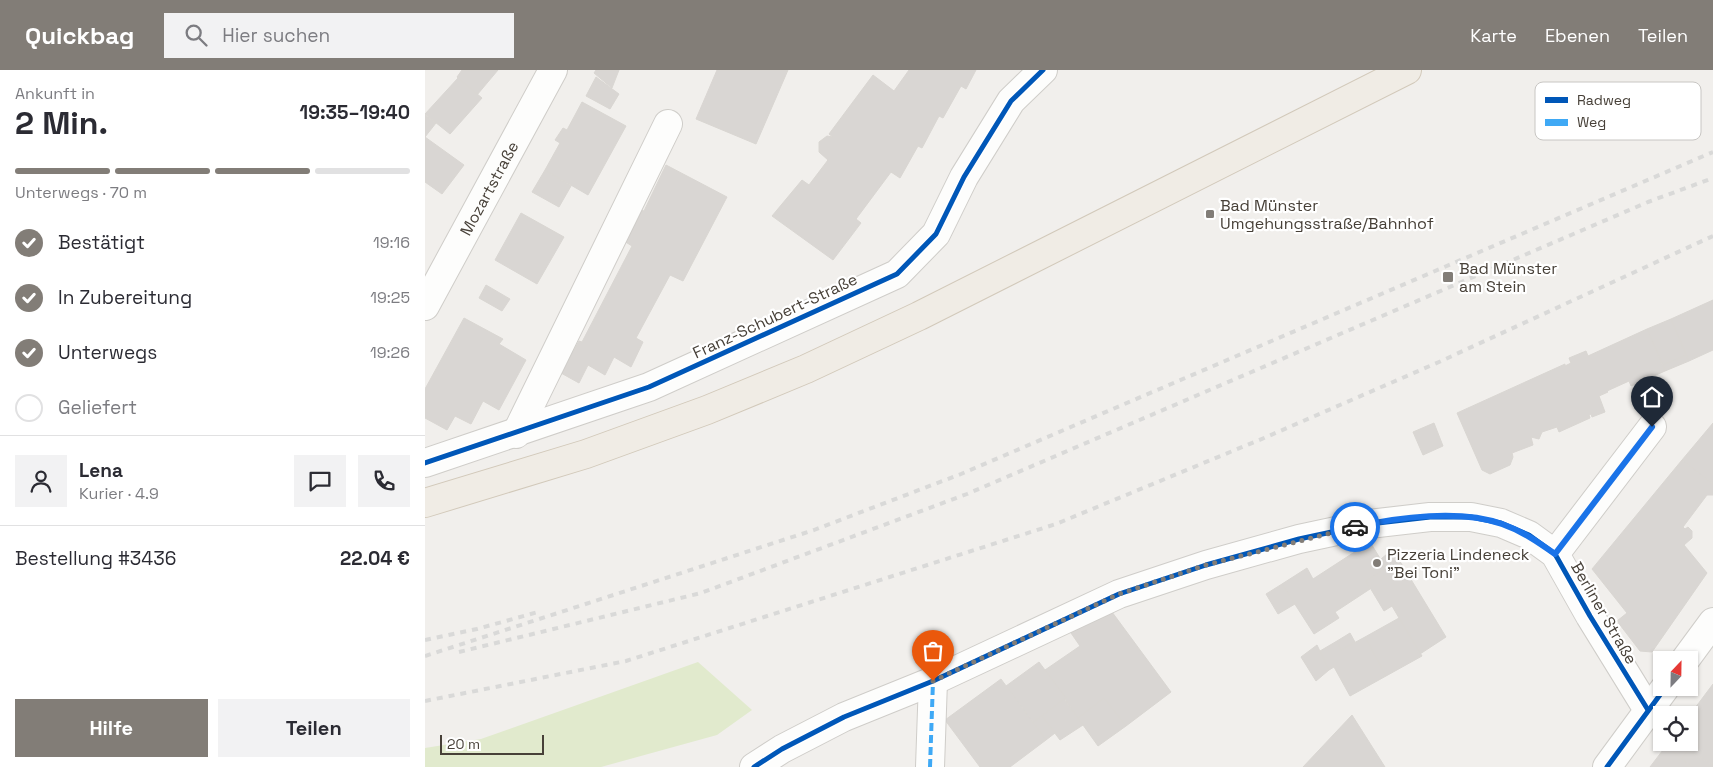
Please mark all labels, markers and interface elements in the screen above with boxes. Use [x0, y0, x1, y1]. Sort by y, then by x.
search box [164, 13, 514, 58]
text: Quickbag [25, 20, 134, 51]
icon: search [182, 21, 210, 49]
text: Hier suchen [222, 23, 330, 48]
text: Karte [1470, 24, 1517, 47]
text: Ebenen [1545, 24, 1610, 47]
text: Teilen [1638, 24, 1688, 47]
legend [1535, 82, 1701, 140]
text: Ankunft in [15, 83, 95, 104]
text: Radweg [1577, 91, 1631, 109]
text: 19:35–19:40 [300, 100, 410, 125]
text: 2 Min. [15, 103, 108, 143]
text: Weg [1577, 113, 1606, 131]
street label: Mozartstraße [455, 137, 523, 239]
text: Unterwegs · 70 m [15, 182, 147, 203]
place label: Bad Münster Umgehungsstraße/Bahnhof [1220, 195, 1434, 234]
marker: Bad Münster Umgehungsstraße/Bahnhof [1204, 208, 1216, 220]
icon: check [15, 229, 43, 257]
text: Bestätigt [58, 230, 145, 255]
text: 19:16 [373, 232, 410, 253]
place label: Bad Münster am Stein [1459, 258, 1557, 297]
street label: Franz-Schubert-Straße [689, 269, 861, 363]
marker: Bad Münster am Stein [1441, 270, 1455, 284]
icon: check [15, 284, 43, 312]
text: In Zubereitung [58, 285, 192, 310]
text: 19:25 [370, 287, 410, 308]
icon: check [15, 339, 43, 367]
text: Unterwegs [58, 340, 157, 365]
text: 19:26 [370, 342, 410, 363]
pin [1631, 376, 1673, 427]
icon: home [1638, 383, 1666, 411]
text: Geliefert [58, 395, 137, 420]
button: person [15, 455, 67, 507]
button: chat [294, 455, 346, 507]
button: phone [358, 455, 410, 507]
text: Lena [79, 458, 123, 483]
text: Kurier · 4.9 [79, 483, 159, 504]
courier [1330, 502, 1380, 552]
icon: car [1341, 513, 1369, 541]
place label: Pizzeria Lindeneck "Bei Toni" [1387, 544, 1530, 583]
text: Bestellung #3436 [15, 546, 176, 571]
text: 22.04 € [340, 546, 410, 571]
marker: Pizzeria Lindeneck "Bei Toni" [1371, 557, 1383, 569]
street label: Berliner Straße [1566, 558, 1642, 668]
pin [912, 630, 954, 681]
icon: bag [919, 637, 947, 665]
north arrow [1653, 651, 1697, 696]
map controls [1653, 651, 1698, 751]
button: Hilfe [15, 699, 208, 757]
button: Teilen [218, 699, 410, 757]
button: locate [1653, 706, 1698, 751]
scale bar [440, 732, 544, 755]
text: 20 m [447, 735, 480, 753]

